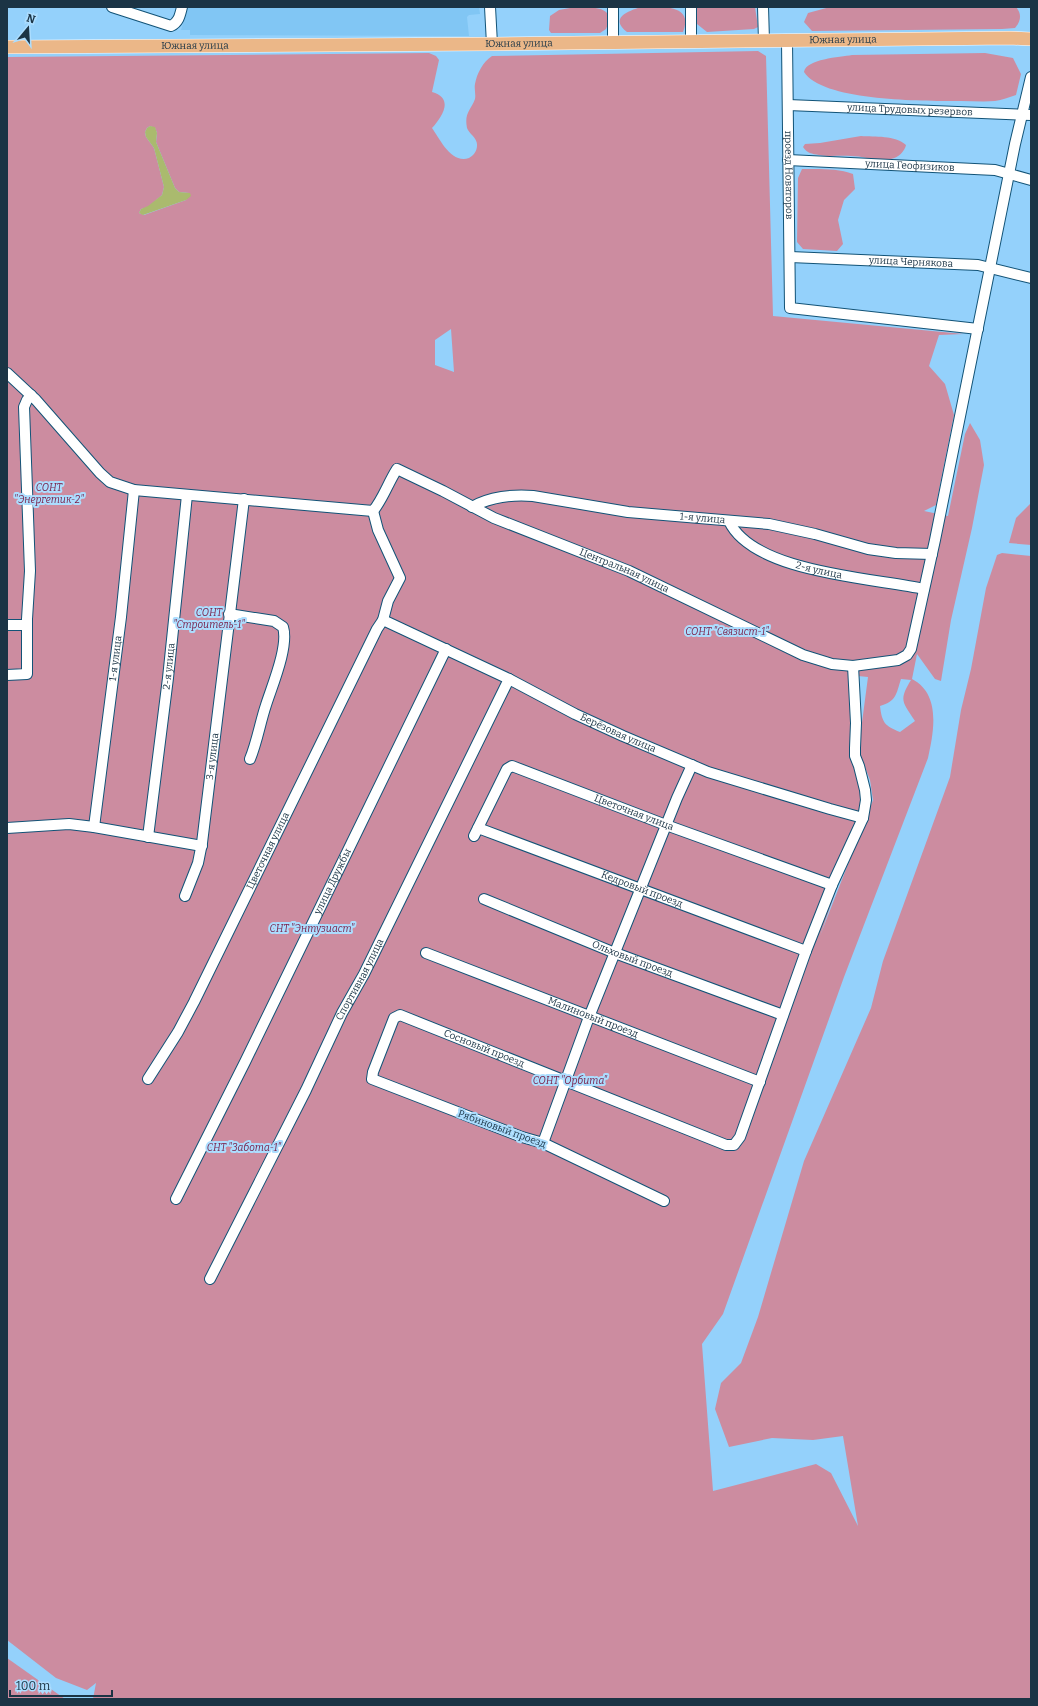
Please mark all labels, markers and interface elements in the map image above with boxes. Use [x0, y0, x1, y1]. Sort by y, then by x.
north arrow [8, 8, 48, 48]
text: N [25, 11, 37, 27]
street label: Южная улица [809, 34, 877, 46]
street label: Южная улица [485, 37, 553, 50]
street label: Южная улица [161, 40, 229, 52]
street label: улица Трудовых резервов [846, 101, 973, 119]
street label: проезд Новаторов [782, 131, 795, 220]
street label: улица Геофизиков [864, 158, 955, 174]
street label: улица Чернякова [868, 254, 954, 270]
park label: СОНТ "Энергетик-2" [14, 482, 84, 506]
street label: 1-я улица [679, 510, 726, 526]
street label: Центральная улица [578, 546, 671, 596]
street label: 2-я улица [794, 559, 844, 582]
park label: СОНТ "Строитель-1" [173, 607, 245, 631]
park label: СОНТ "Связист-1" [685, 626, 769, 638]
street label: 1-я улица [107, 634, 125, 682]
street label: 2-я улица [161, 642, 178, 690]
street label: Берёзовая улица [578, 711, 658, 755]
street label: 3-я улица [204, 732, 221, 781]
street label: Цветочная улица [592, 792, 676, 833]
street label: Цветочная улица [244, 810, 292, 891]
street label: улица Дружбы [311, 847, 354, 917]
street label: Кедровый проезд [599, 869, 684, 910]
park label: СНТ "Энтузиаст" [269, 923, 355, 935]
street label: Спортивная улица [333, 936, 387, 1022]
street label: Ольховый проезд [590, 938, 674, 980]
street label: Малиновый проезд [546, 995, 640, 1040]
street label: Сосновый проезд [442, 1027, 526, 1070]
park label: СОНТ "Орбита" [533, 1074, 608, 1087]
street label: Рябиновый проезд [456, 1107, 548, 1151]
park label: СНТ "Забота-1" [207, 1141, 281, 1154]
scale bar [10, 1672, 112, 1698]
text: 100 m [16, 1679, 51, 1693]

